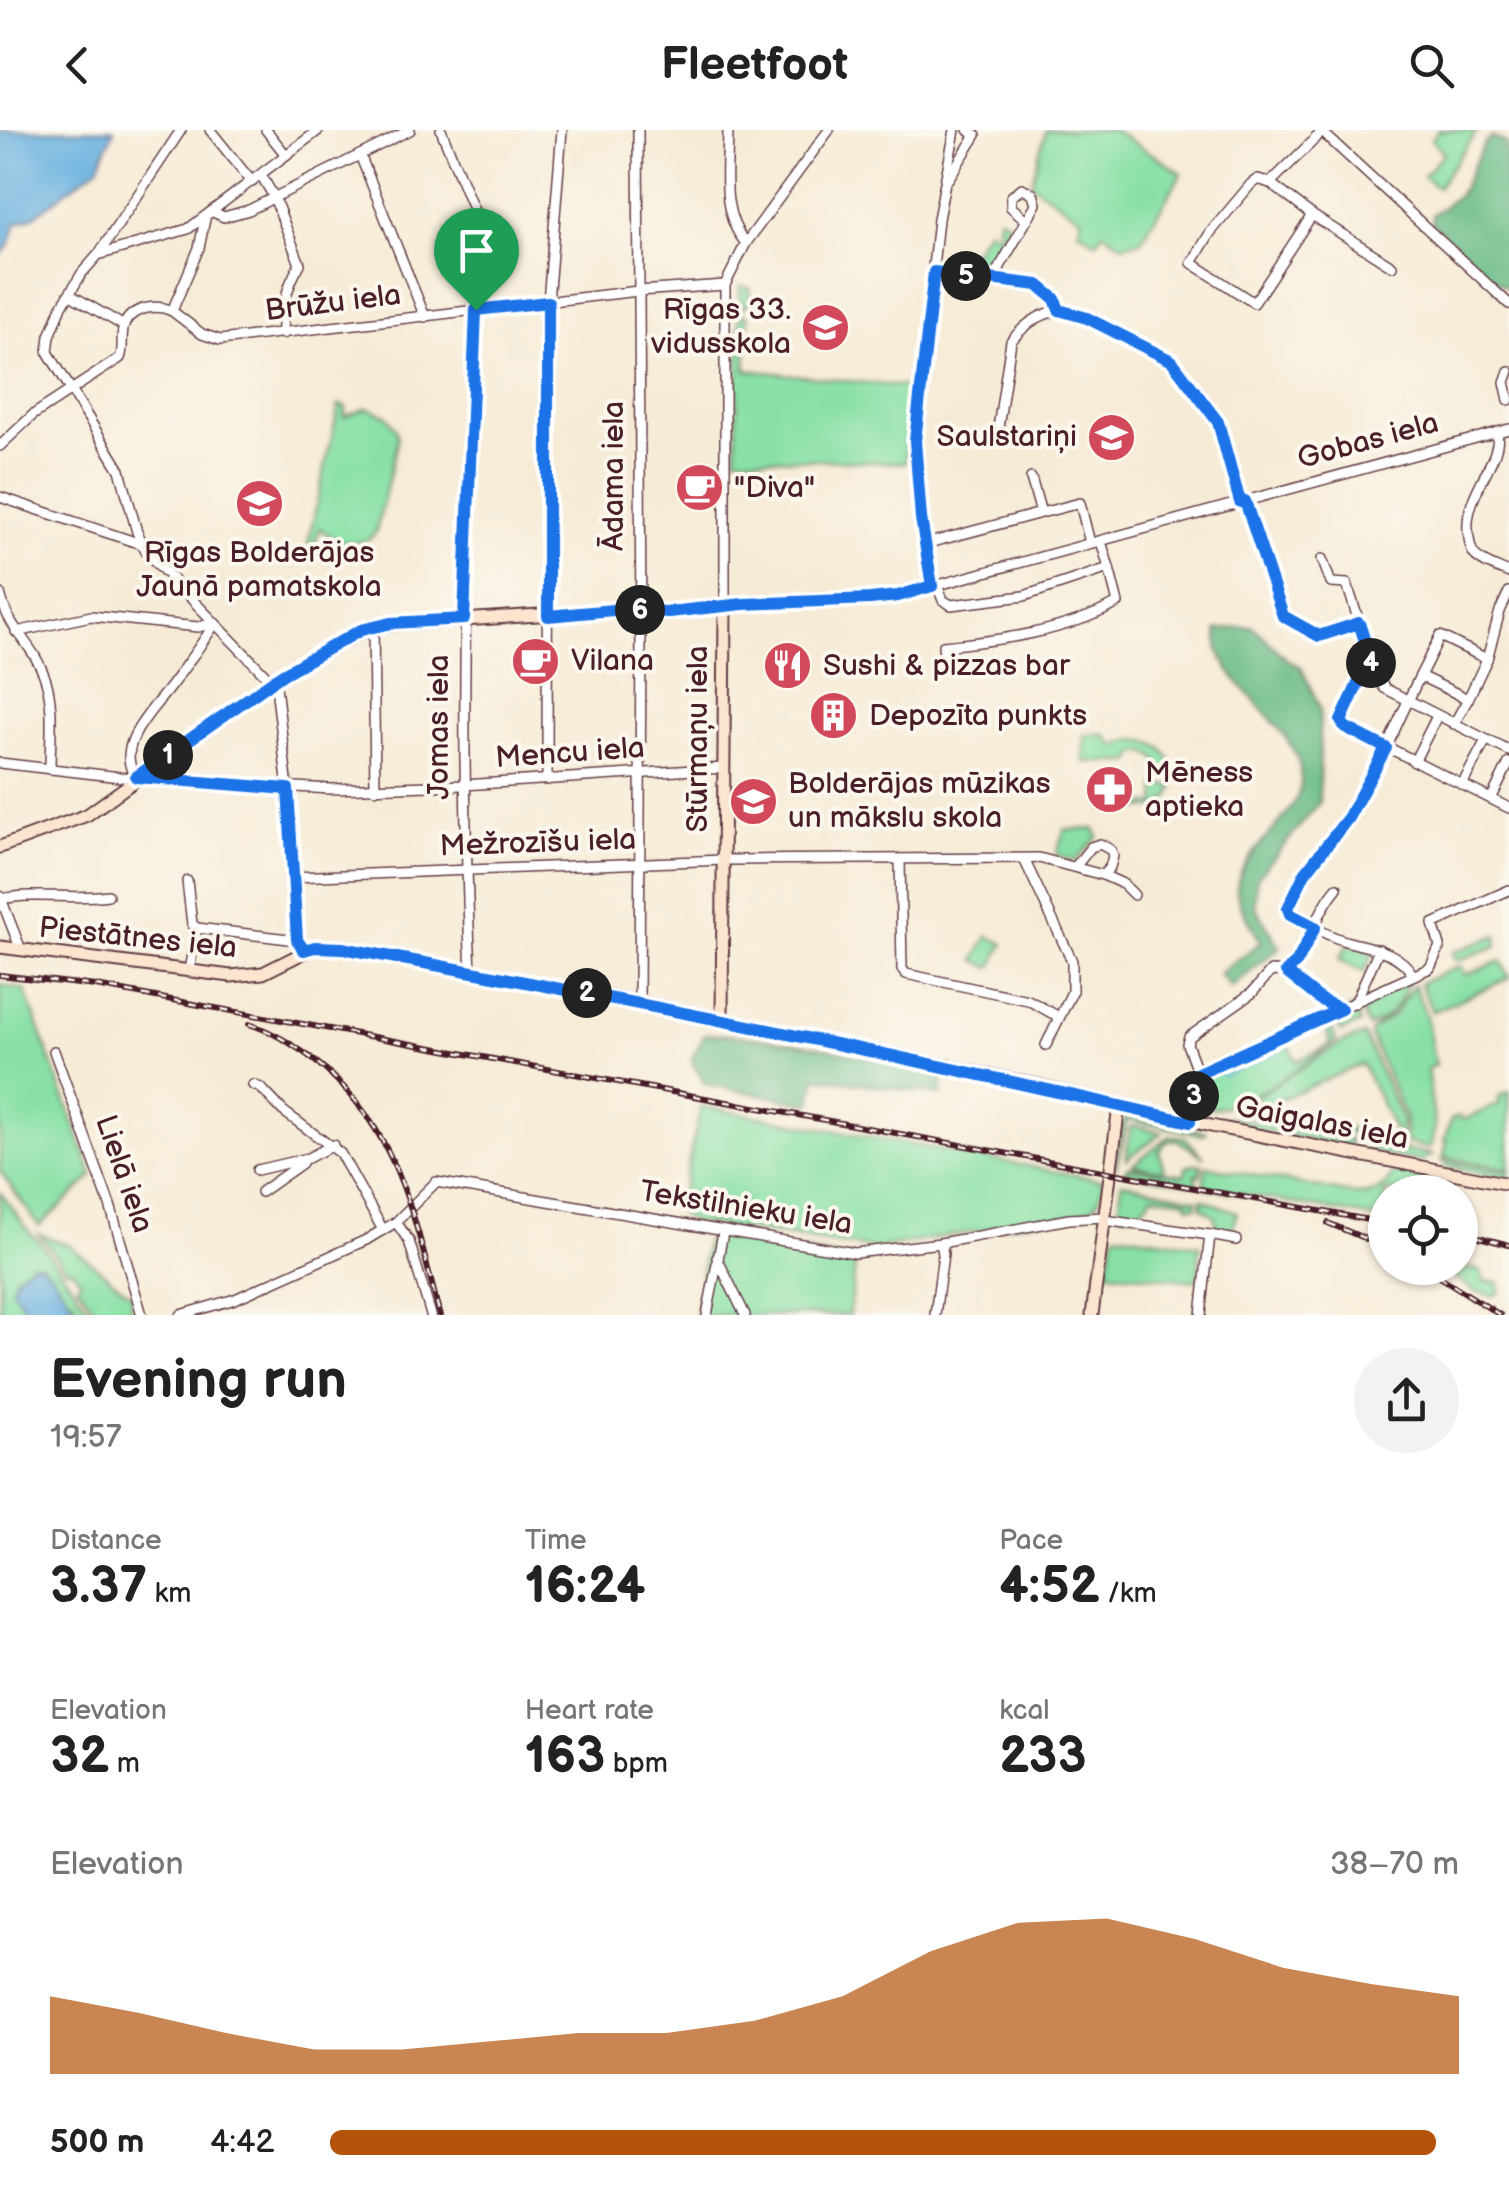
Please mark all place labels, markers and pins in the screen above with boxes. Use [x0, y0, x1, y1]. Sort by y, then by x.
pin [434, 208, 519, 311]
pin: 5 [941, 251, 991, 301]
place label: Rīgas 33. vidusskola [650, 292, 791, 362]
school or university icon: Rīgas 33. vidusskola [800, 301, 852, 353]
school or university icon: Saulstariņi [1086, 411, 1138, 463]
place label: Saulstariņi [937, 419, 1077, 455]
cafe icon: "Diva" [673, 462, 725, 514]
place label: "Diva" [734, 470, 815, 506]
school or university icon: Rīgas Bolderājas Jaunā pamatskola [233, 478, 285, 530]
place label: Rīgas Bolderājas Jaunā pamatskola [136, 535, 382, 605]
pin: 6 [615, 585, 665, 635]
cafe icon: Vilana [510, 635, 562, 687]
pin: 4 [1346, 638, 1396, 688]
restaurant icon: Sushi & pizzas bar [762, 640, 814, 692]
place label: Vilana [571, 643, 654, 679]
place label: Sushi & pizzas bar [823, 648, 1071, 684]
building icon: Depozīta punkts [808, 690, 860, 742]
place label: Depozīta punkts [869, 698, 1087, 734]
pin: 1 [143, 730, 193, 780]
place label: Mēness aptieka [1145, 755, 1253, 825]
pharmacy icon: Mēness aptieka [1084, 764, 1136, 816]
place label: Bolderājas mūzikas un mākslu skola [788, 766, 1051, 836]
school or university icon: Bolderājas mūzikas un mākslu skola [727, 775, 779, 827]
pin: 2 [562, 968, 612, 1018]
pin: 3 [1169, 1071, 1219, 1121]

